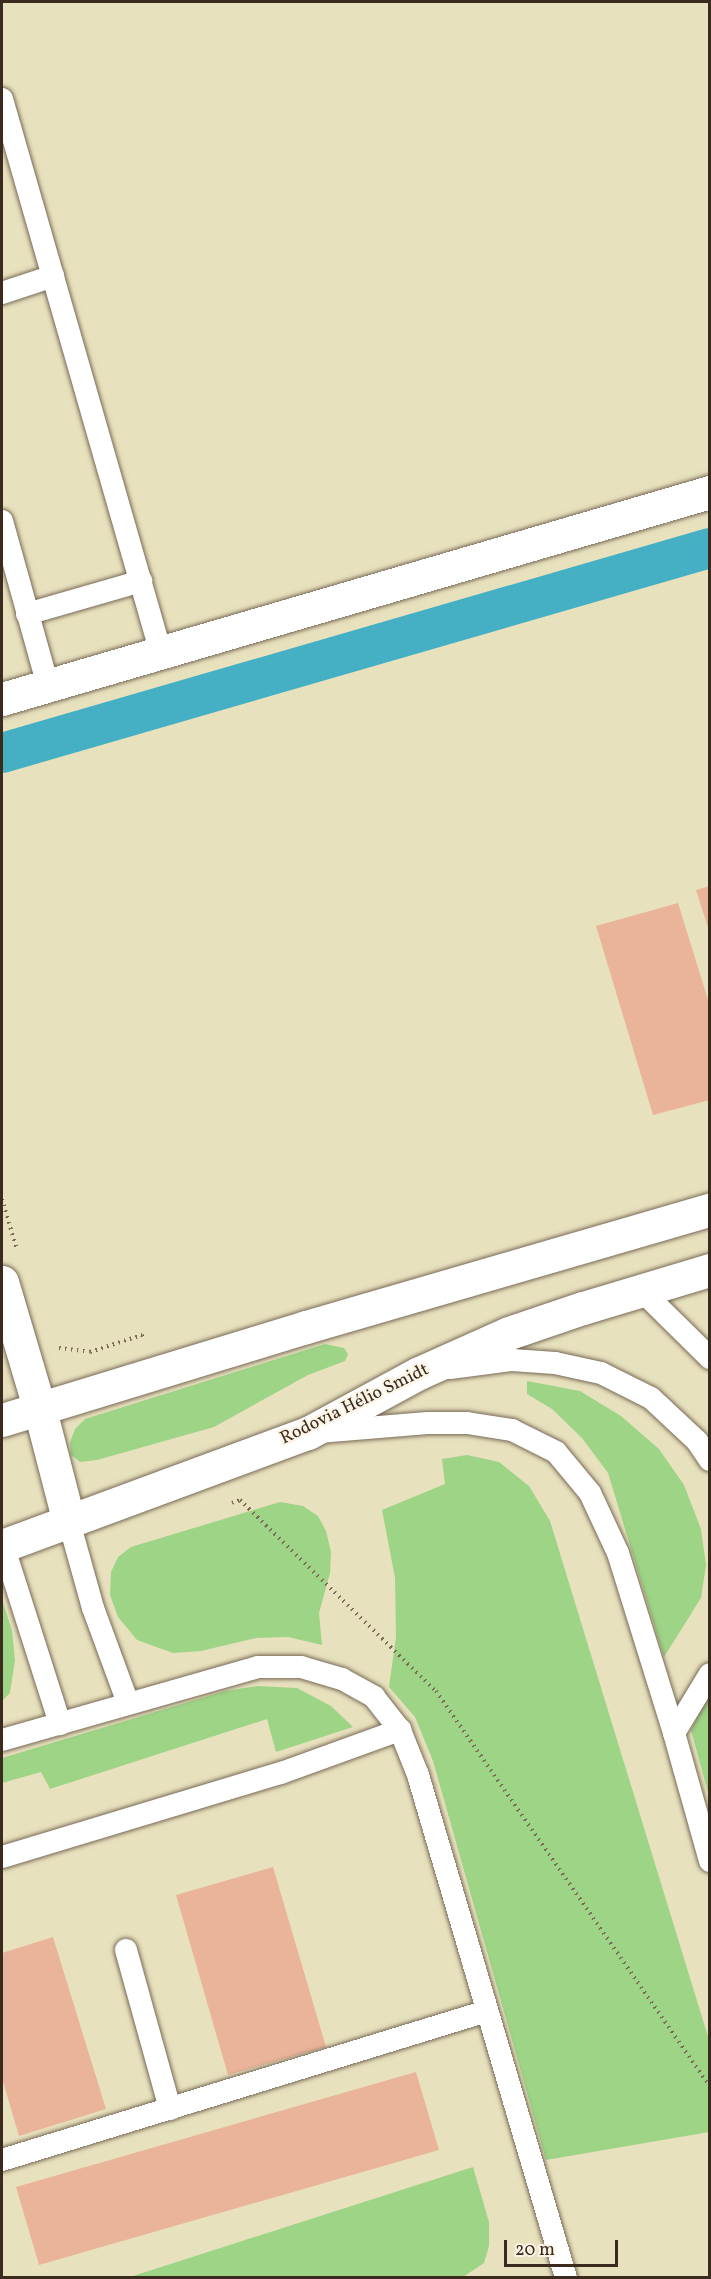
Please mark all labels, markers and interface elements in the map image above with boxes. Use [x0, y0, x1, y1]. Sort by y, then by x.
street label: Rodovia Hélio Smidt [277, 1360, 433, 1450]
scale bar [507, 2228, 621, 2266]
text: 20 m [515, 2238, 555, 2263]

